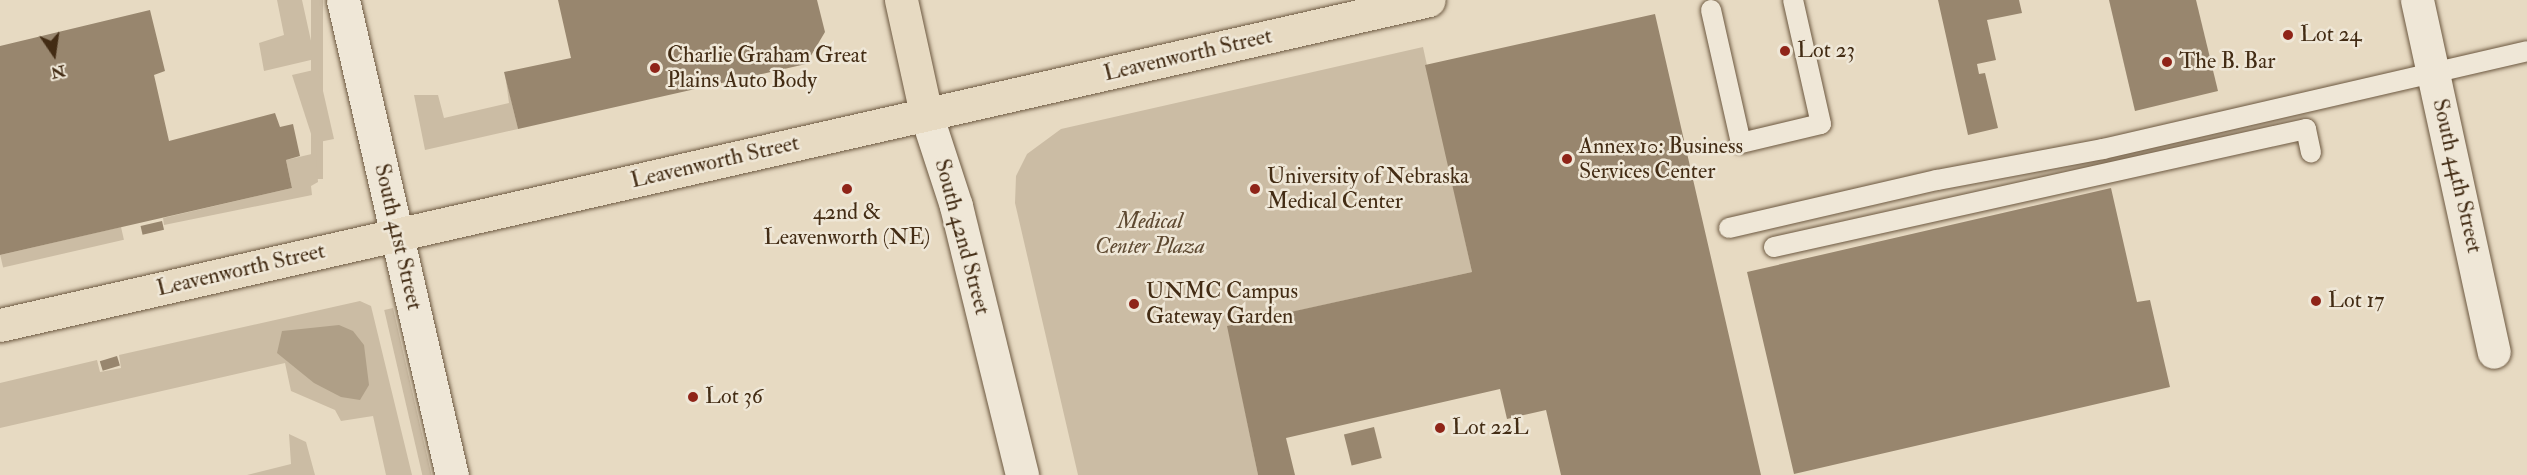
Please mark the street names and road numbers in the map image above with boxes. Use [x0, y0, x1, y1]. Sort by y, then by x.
street label: Leavenworth Street [1101, 23, 1275, 87]
street label: South 44th Street [2426, 96, 2488, 256]
street label: Leavenworth Street [628, 130, 802, 194]
street label: South 42nd Street [929, 156, 995, 318]
street label: South 41st Street [368, 161, 428, 313]
street label: Leavenworth Street [154, 238, 328, 302]

